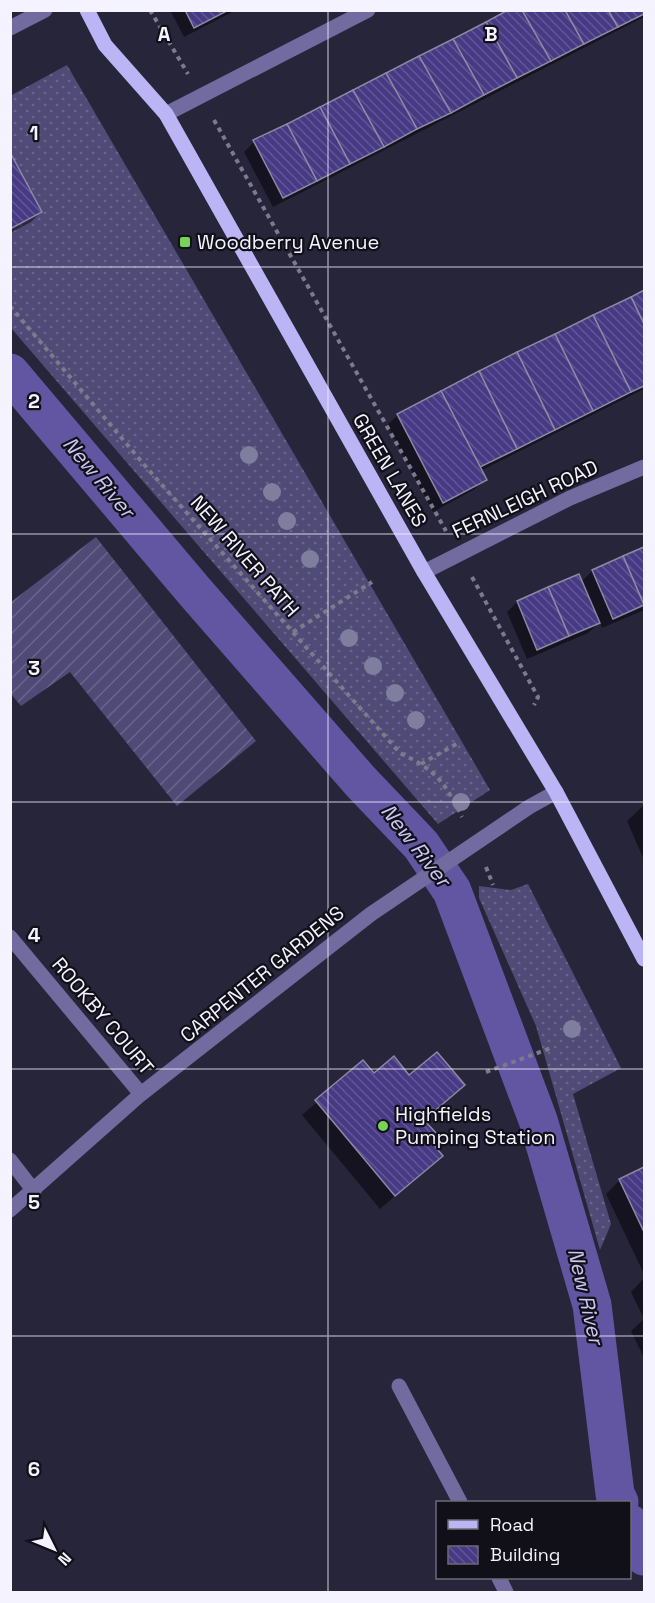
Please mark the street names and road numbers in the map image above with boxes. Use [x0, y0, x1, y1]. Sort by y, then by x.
street label: GREEN LANES [347, 408, 433, 532]
street label: FERNLEIGH ROAD [448, 454, 602, 544]
street label: NEW RIVER PATH [185, 490, 305, 622]
street label: CARPENTER GARDENS [175, 900, 349, 1048]
street label: ROOKBY COURT [46, 952, 160, 1080]

